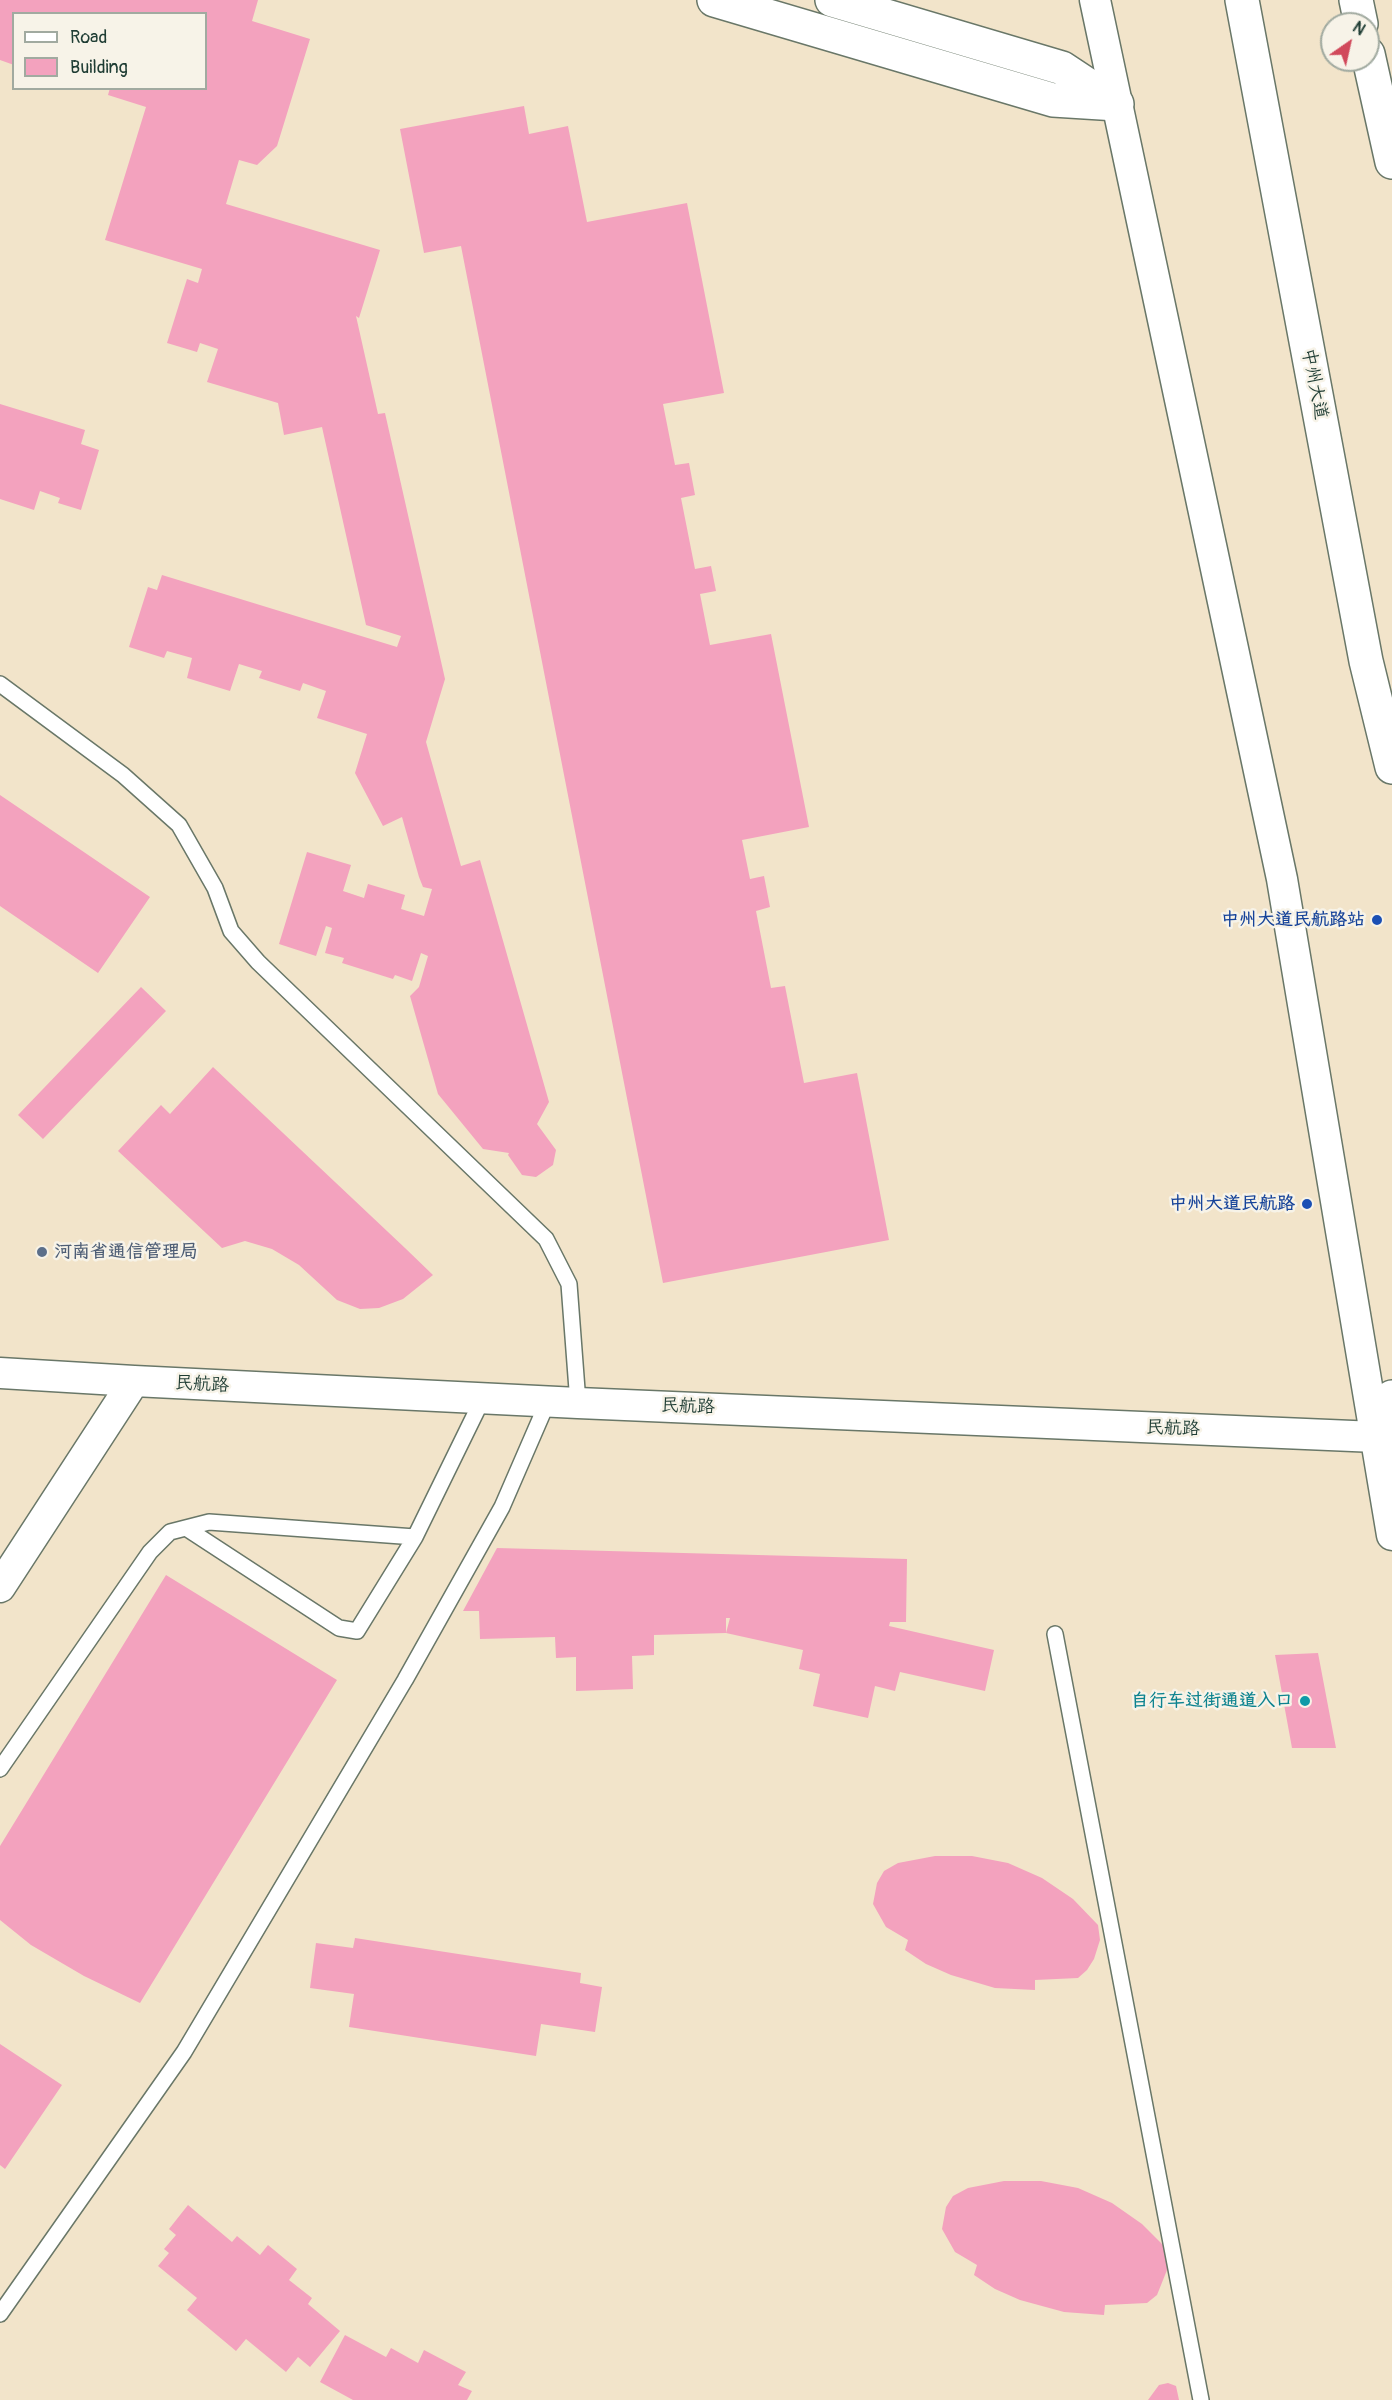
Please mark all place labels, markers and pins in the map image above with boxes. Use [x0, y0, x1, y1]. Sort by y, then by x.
place label: 中州大道民航路站 [1221, 909, 1365, 931]
marker: 中州大道民航路站 [1370, 913, 1384, 927]
place label: 中州大道民航路 [1169, 1193, 1295, 1215]
marker: 中州大道民航路 [1300, 1197, 1314, 1211]
place label: 河南省通信管理局 [54, 1241, 198, 1263]
marker: 河南省通信管理局 [35, 1245, 49, 1259]
place label: 自行车过街通道入口 [1131, 1690, 1293, 1712]
marker: 自行车过街通道入口 [1298, 1694, 1312, 1708]

